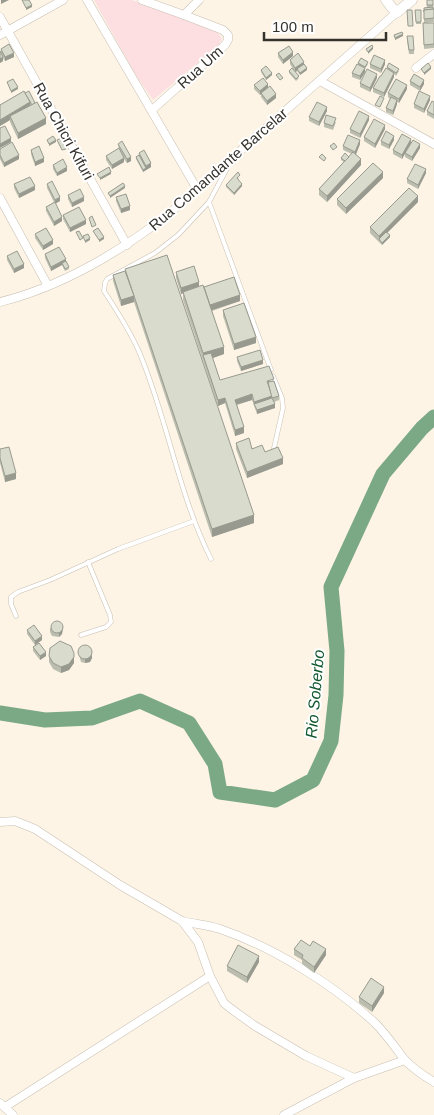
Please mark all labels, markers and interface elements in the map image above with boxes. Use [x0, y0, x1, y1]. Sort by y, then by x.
scale bar [264, 10, 386, 42]
text: 100 m [272, 18, 314, 35]
street label: Rua Um [174, 42, 226, 92]
street label: Rua Chicri Kifuri [30, 79, 98, 183]
street label: Rua Comandante Barcelar [145, 104, 291, 234]
water label: Rio Soberbo [303, 649, 327, 739]

